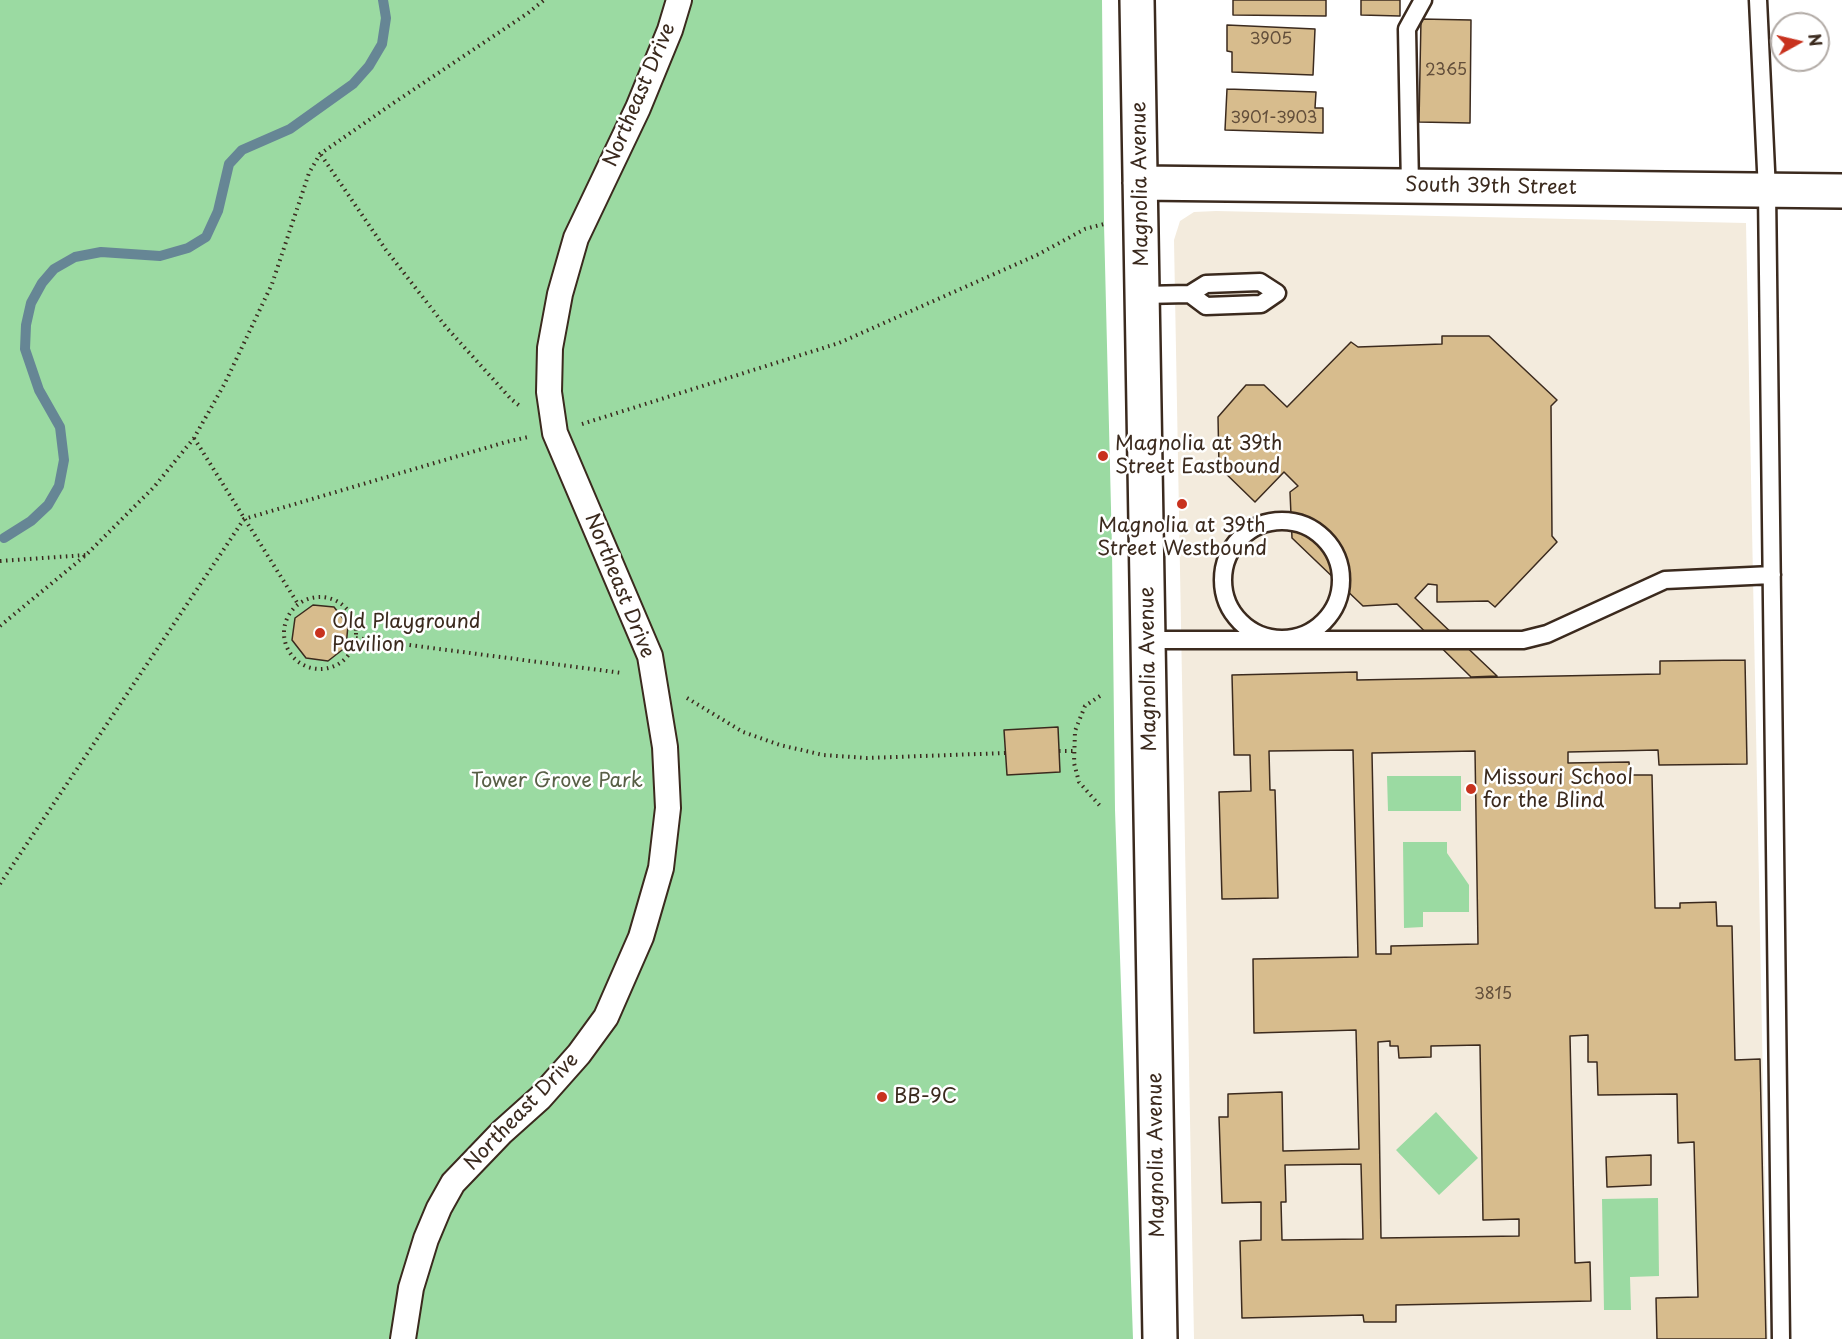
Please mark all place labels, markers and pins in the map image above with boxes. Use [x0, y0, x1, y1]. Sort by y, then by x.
place label: Magnolia at 39th Street Eastbound [1115, 432, 1282, 479]
marker: Magnolia at 39th Street Eastbound [1096, 449, 1110, 463]
marker: Magnolia at 39th Street Westbound [1175, 497, 1189, 511]
place label: Magnolia at 39th Street Westbound [1097, 514, 1267, 561]
place label: Old Playground Pavilion [332, 610, 480, 657]
marker: Old Playground Pavilion [313, 626, 327, 640]
place label: Missouri School for the Blind [1483, 766, 1633, 813]
marker: Missouri School for the Blind [1464, 782, 1478, 796]
place label: BB-9C [894, 1085, 957, 1109]
marker: BB-9C [875, 1090, 889, 1104]

